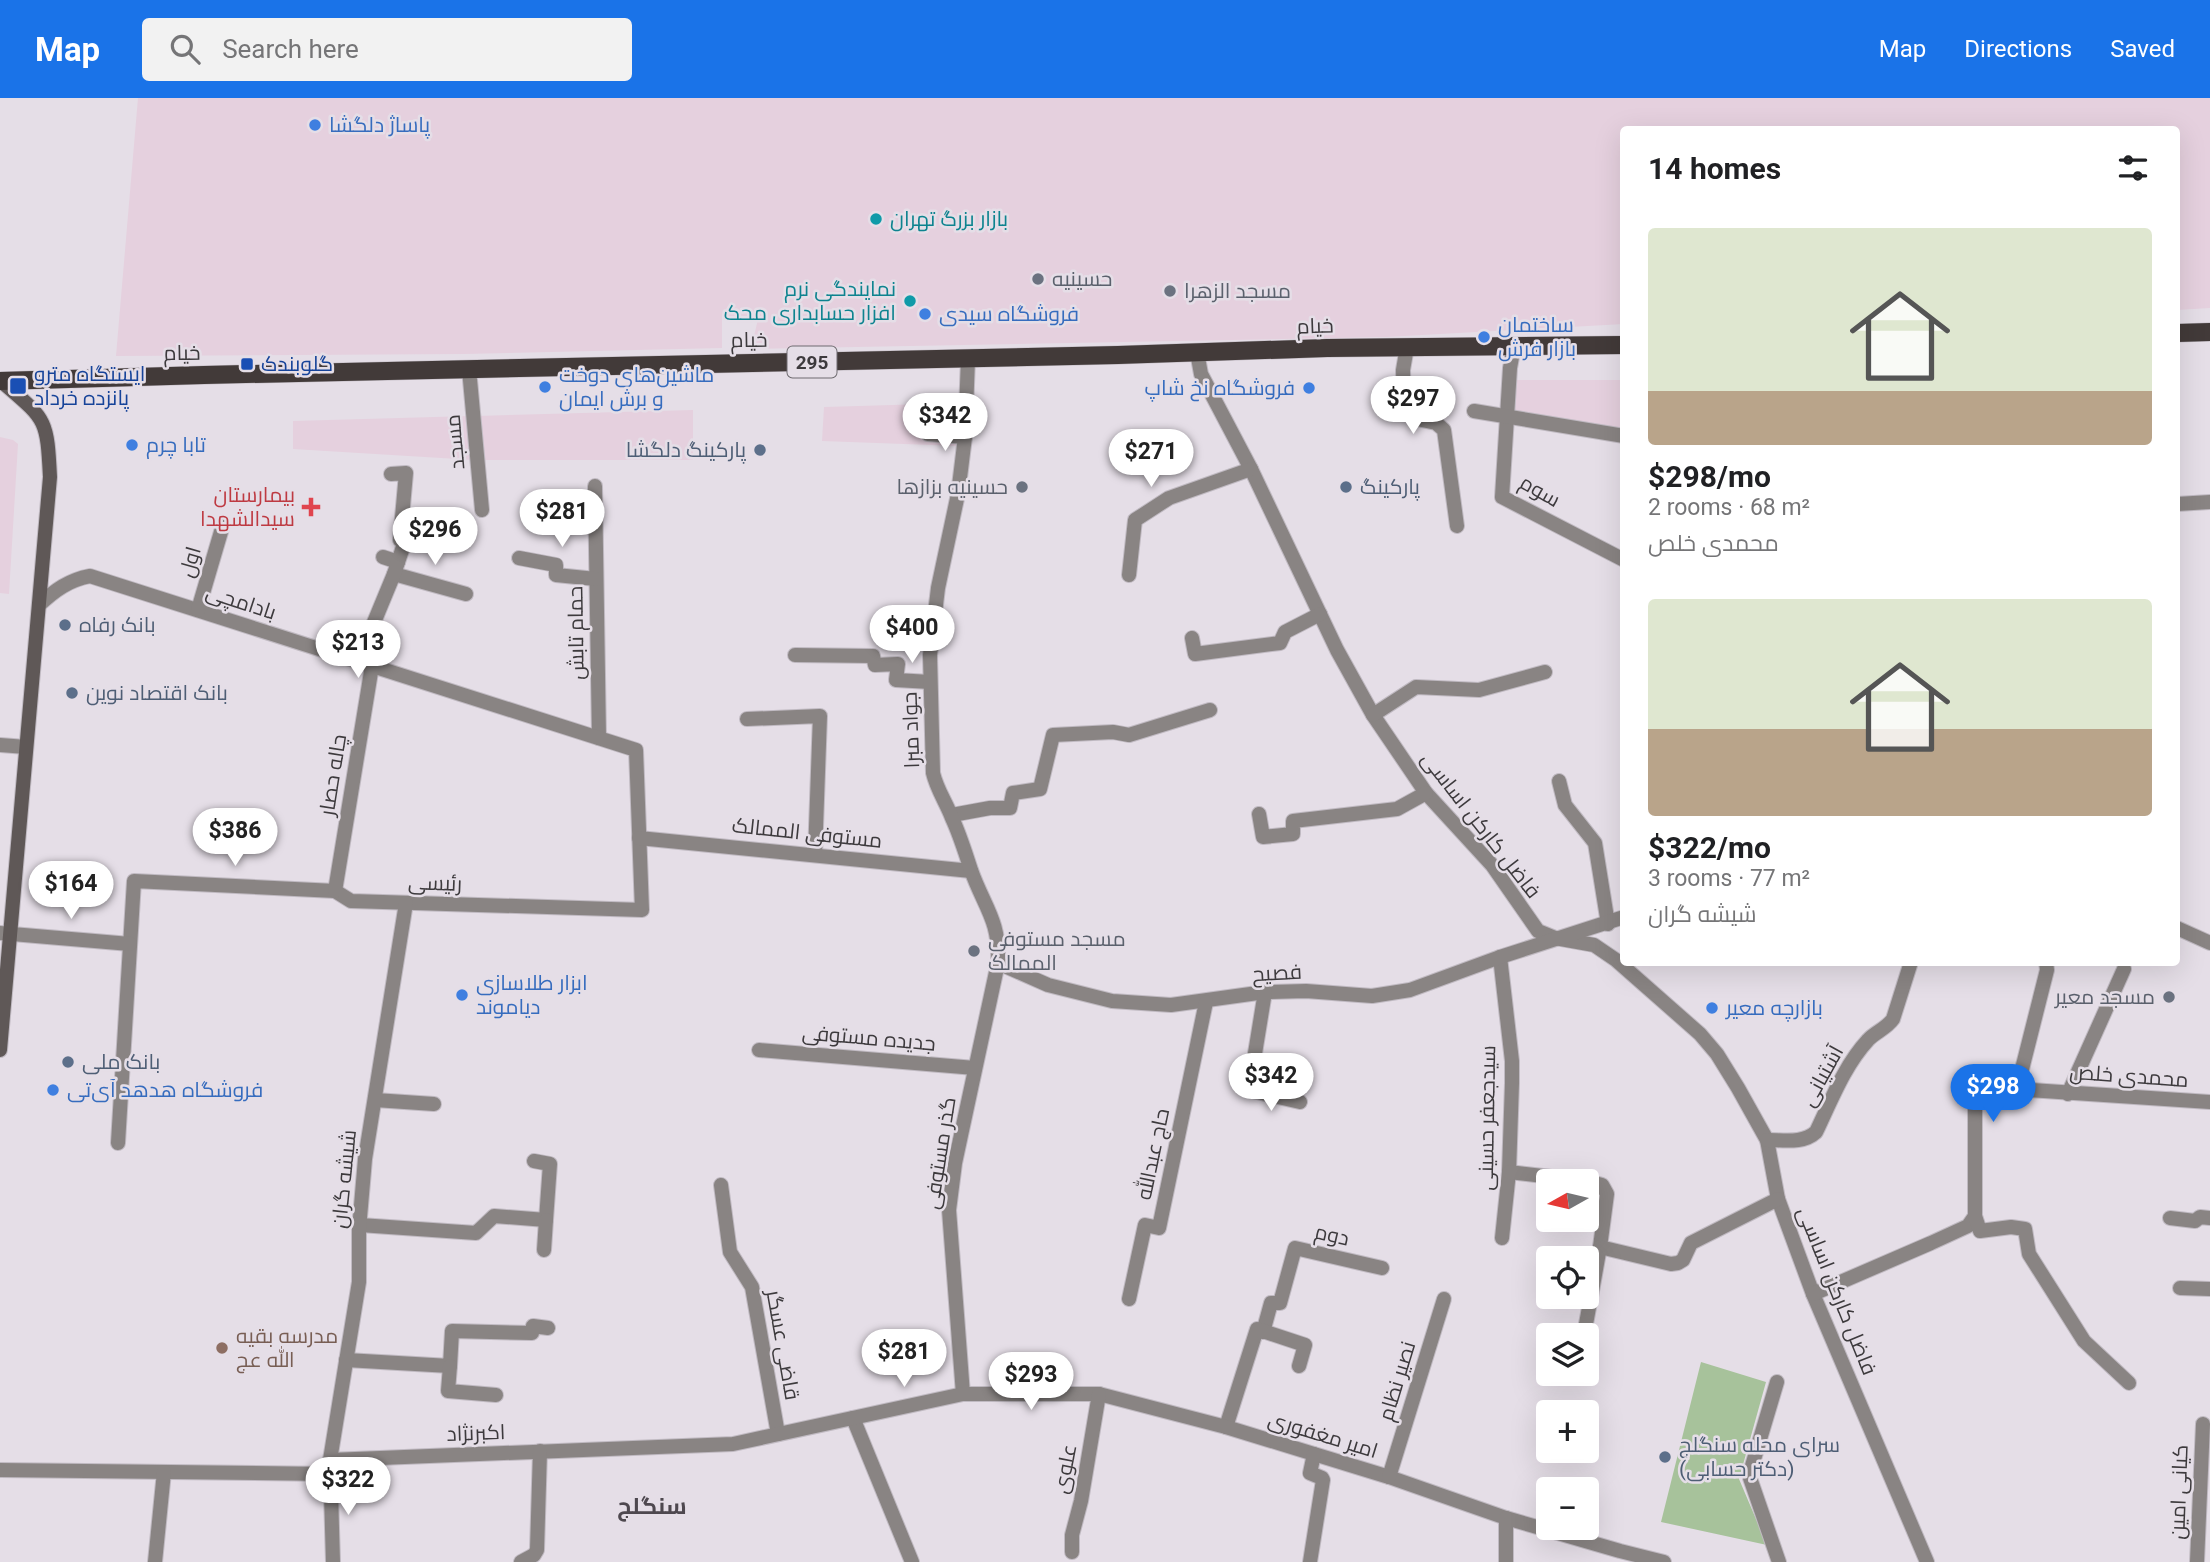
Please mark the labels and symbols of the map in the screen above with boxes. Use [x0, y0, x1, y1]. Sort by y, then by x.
place label: پاساژ دلگشا [329, 113, 431, 139]
marker: پاساژ دلگشا [307, 117, 323, 133]
place label: بازار بزرگ تهران [890, 207, 1008, 232]
marker: بازار بزرگ تهران [868, 211, 884, 227]
place label: حسینیه [1052, 267, 1112, 291]
marker: حسینیه [1030, 271, 1046, 287]
place label: نمایندگی نرم افزار حسابداری محک [724, 277, 896, 326]
place label: مسجد الزهرا [1184, 279, 1291, 303]
marker: مسجد الزهرا [1162, 283, 1178, 299]
marker: نمایندگی نرم افزار حسابداری محک [902, 293, 918, 309]
place label: فروشگاه سیدی [939, 302, 1079, 327]
marker: فروشگاه سیدی [917, 306, 933, 322]
street label: خیام [1296, 313, 1334, 341]
place label: ساختمان بازار فرش [1498, 313, 1576, 362]
street label: خیام [730, 328, 768, 354]
marker: ساختمان بازار فرش [1476, 329, 1492, 345]
street label: خیام [163, 341, 201, 367]
road number: 295 [788, 346, 836, 378]
place label: گلوبندک [261, 352, 333, 376]
marker: گلوبندک [239, 356, 255, 372]
place label: ایستگاه مترو پانزده خرداد [34, 362, 145, 412]
place label: ماشین‌های دوخت و برش ایمان [559, 363, 714, 412]
marker: ایستگاه مترو پانزده خرداد [8, 376, 28, 396]
place label: فروشگاه نخ شاپ [1144, 376, 1295, 402]
pin: $297 [1372, 376, 1454, 436]
marker: ماشین‌های دوخت و برش ایمان [537, 379, 553, 395]
marker: فروشگاه نخ شاپ [1301, 380, 1317, 396]
pin: $342 [904, 394, 986, 453]
street label: مسجد [441, 413, 469, 471]
pin: $271 [1110, 430, 1192, 489]
place label: تابا چرم [146, 433, 206, 459]
marker: تابا چرم [124, 437, 140, 453]
place label: پارکینگ دلگشا [626, 438, 746, 464]
marker: پارکینگ دلگشا [752, 442, 768, 458]
street label: سوم [1515, 470, 1564, 514]
place label: حسینیه بزازها [896, 475, 1008, 499]
place label: پارکینگ [1360, 475, 1420, 501]
marker: حسینیه بزازها [1014, 479, 1030, 495]
marker: پارکینگ [1338, 479, 1354, 495]
place label: بیمارستان سیدالشهدا [200, 483, 295, 532]
pin: $281 [521, 490, 603, 549]
marker: بیمارستان سیدالشهدا [301, 497, 321, 517]
pin: $296 [394, 508, 476, 567]
street label: اول [174, 544, 207, 581]
street label: بادامچی [202, 579, 279, 626]
street label: حمام تابش [563, 586, 591, 680]
pin: $400 [871, 606, 953, 665]
place label: بانک رفاه [79, 613, 156, 637]
marker: بانک رفاه [57, 617, 73, 633]
pin: $213 [317, 620, 399, 680]
place label: بانک اقتصاد نوین [86, 681, 228, 706]
marker: بانک اقتصاد نوین [64, 685, 80, 701]
street label: جواد مبرا [898, 691, 924, 769]
street label: چاله حصار [315, 732, 353, 819]
street label: فاضل کارکن اساسی [1416, 747, 1546, 904]
pin: $386 [194, 808, 276, 868]
street label: مستوفی الممالک [731, 813, 883, 854]
pin: $164 [30, 862, 112, 921]
street label: رئیسی [408, 870, 462, 897]
place label: مسجد مستوفی الممالک [988, 927, 1126, 975]
marker: مسجد مستوفی الممالک [966, 943, 982, 959]
street label: فصیح [1251, 960, 1303, 988]
place label: ابزار طلاسازی دیاموند [476, 971, 588, 1019]
place label: مسجد معیر [2054, 985, 2155, 1009]
marker: ابزار طلاسازی دیاموند [454, 987, 470, 1003]
marker: مسجد معیر [2161, 989, 2177, 1005]
place label: بازارچه معیر [1725, 996, 1823, 1022]
marker: بازارچه معیر [1704, 1000, 1720, 1016]
street label: جدیده مستوفی [801, 1020, 937, 1057]
street label: آشتیانی [1796, 1041, 1849, 1111]
street label: سیدجعفر حسینی [1474, 1045, 1501, 1191]
place label: بانک ملی [82, 1050, 160, 1075]
marker: بانک ملی [60, 1054, 76, 1070]
pin: $342 [1230, 1054, 1312, 1113]
street label: محمدی خلص [2069, 1060, 2189, 1093]
pin: $298 [1952, 1065, 2034, 1124]
place label: فروشگاه هدهد آی‌تی [67, 1078, 263, 1103]
marker: فروشگاه هدهد آی‌تی [45, 1082, 61, 1098]
street label: گذر مستوفی [919, 1095, 962, 1211]
street label: حاج عبدالله [1130, 1106, 1176, 1202]
street label: شیشه گران [327, 1128, 362, 1230]
north arrow [1536, 1169, 1600, 1232]
street label: فاضل کارکن اساسی [1791, 1203, 1882, 1379]
street label: دوم [1312, 1219, 1352, 1253]
street label: قاضی عسگر [760, 1287, 805, 1402]
place label: مدرسه بقیه‌ الله عج [236, 1324, 338, 1374]
pin: $281 [863, 1330, 945, 1389]
street label: نصیر نظام [1374, 1338, 1422, 1424]
marker: مدرسه بقیه‌ الله عج [214, 1340, 230, 1356]
pin: $293 [990, 1352, 1072, 1412]
street label: امیر مغفوری [1265, 1407, 1381, 1464]
street label: اکبرنژاد [446, 1420, 506, 1446]
place label: سرای محله سنگلج (دکتر حسابی) [1679, 1433, 1840, 1482]
street label: علوی [1048, 1442, 1083, 1496]
street label: کیانی امین [2165, 1444, 2194, 1540]
marker: سرای محله سنگلج (دکتر حسابی) [1657, 1449, 1673, 1465]
pin: $322 [307, 1458, 389, 1517]
district label: سنگلج [617, 1493, 687, 1522]

